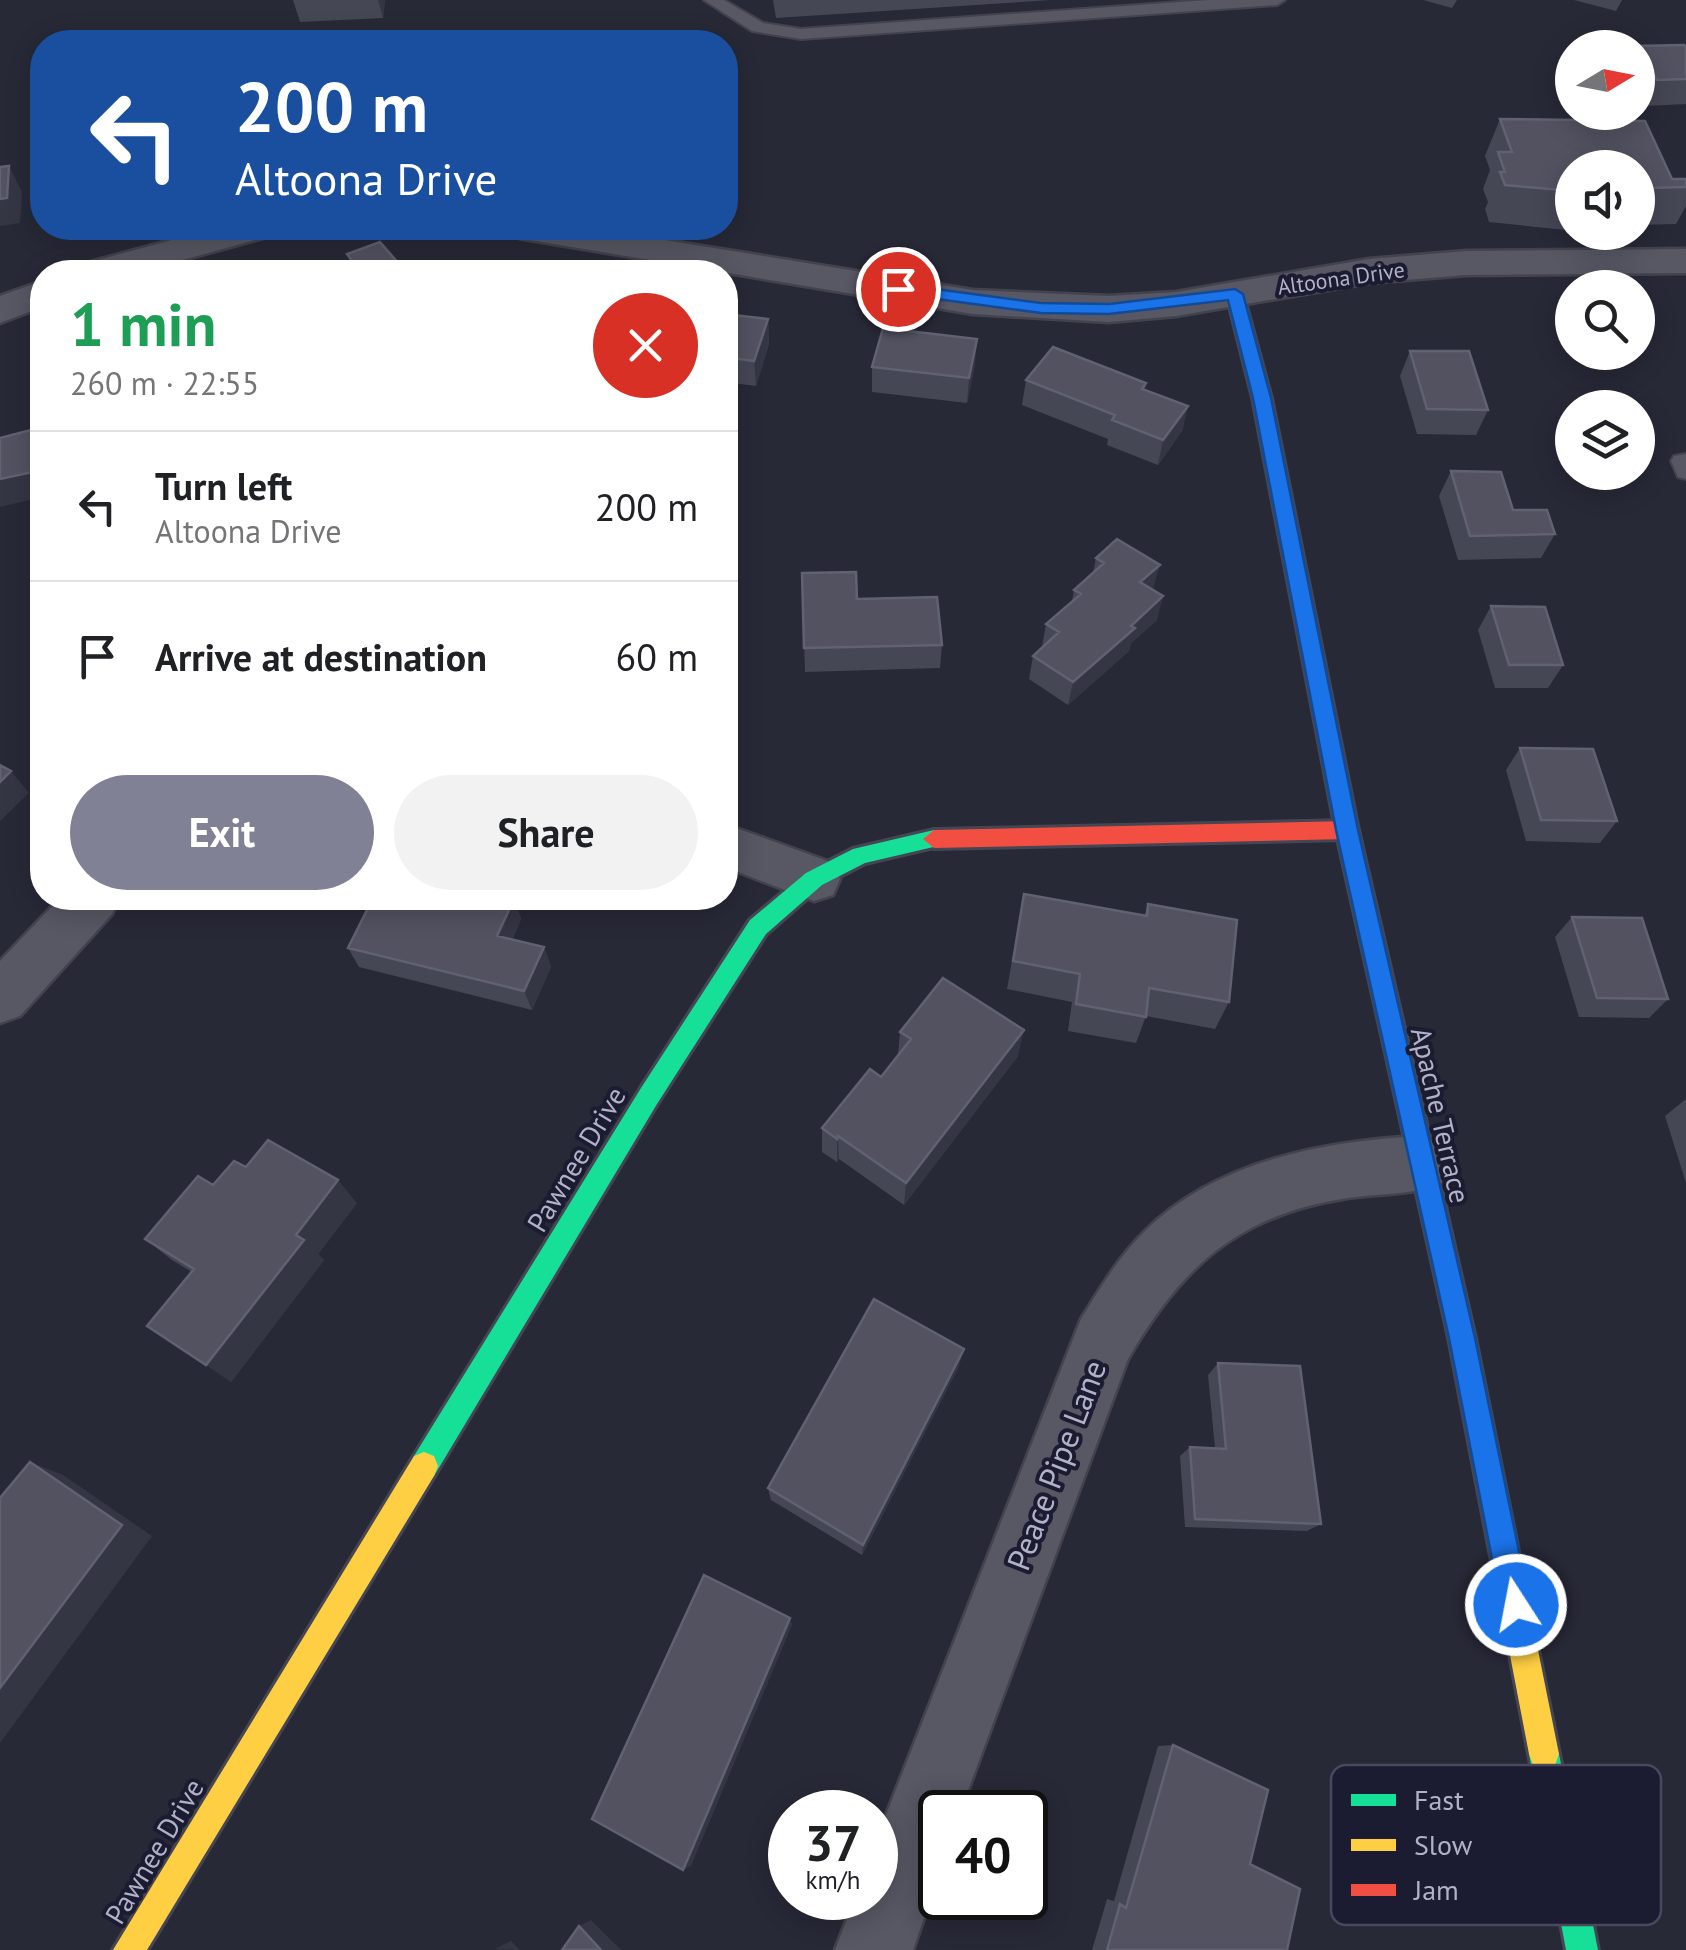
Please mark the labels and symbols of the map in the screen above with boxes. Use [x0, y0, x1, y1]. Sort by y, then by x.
north arrow [1555, 30, 1655, 130]
pin [856, 247, 941, 332]
street label: Altoona Drive [1276, 255, 1406, 301]
street label: Apache Terrace [1403, 1023, 1479, 1207]
street label: Pawnee Drive [518, 1080, 634, 1238]
street label: Peace Pipe Lane [997, 1354, 1115, 1576]
position arrow [1464, 1553, 1568, 1657]
legend [1331, 1765, 1661, 1925]
street label: Pawnee Drive [96, 1772, 212, 1930]
text: Fast [1414, 1781, 1464, 1818]
speed limit sign: 40 [918, 1790, 1048, 1920]
text: Slow [1414, 1826, 1473, 1863]
text: Jam [1413, 1871, 1459, 1908]

